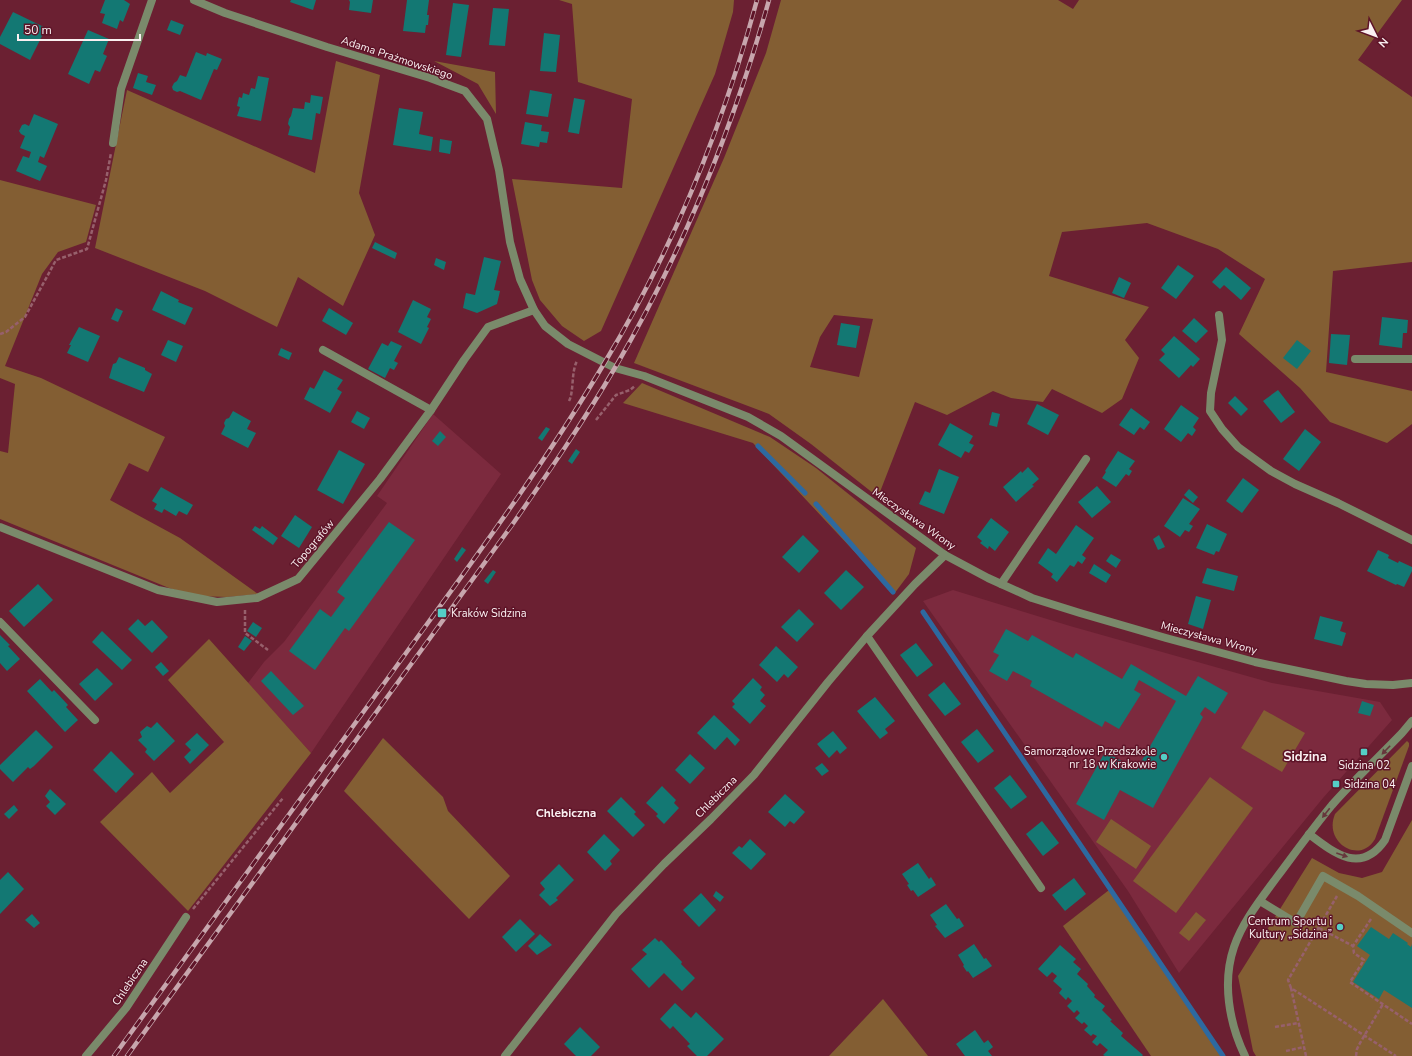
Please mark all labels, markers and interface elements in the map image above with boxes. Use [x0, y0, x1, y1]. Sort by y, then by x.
scale bar [18, 16, 140, 42]
north arrow [1356, 16, 1396, 56]
text: 50 m [24, 22, 52, 38]
street label: Adama Prażmowskiego [339, 33, 455, 83]
text: N [1375, 34, 1391, 50]
street label: Mieczysława Wrony [869, 484, 959, 554]
street label: Topografów [288, 516, 338, 572]
place label: Kraków Sidzina [451, 606, 527, 621]
marker: Kraków Sidzina [436, 607, 448, 619]
street label: Mieczysława Wrony [1159, 618, 1259, 658]
place label: Samorządowe Przedszkole nr 18 w Krakowie [1024, 744, 1156, 772]
one-way arrow [1381, 745, 1391, 755]
marker: Sidzina 02 [1359, 747, 1369, 757]
district label: Sidzina [1283, 748, 1327, 766]
marker: Samorządowe Przedszkole nr 18 w Krakowie [1159, 752, 1169, 762]
place label: Sidzina 02 [1338, 758, 1390, 773]
street label: Chlebiczna [692, 773, 740, 821]
place label: Sidzina 04 [1344, 777, 1396, 792]
marker: Sidzina 04 [1331, 779, 1341, 789]
district label: Chlebiczna [536, 805, 596, 821]
one-way arrow [1322, 807, 1331, 818]
one-way arrow [1336, 852, 1348, 858]
place label: Centrum Sportu i Kultury „Sidzina” [1248, 914, 1332, 942]
marker: Centrum Sportu i Kultury „Sidzina” [1335, 922, 1345, 932]
street label: Chlebiczna [109, 955, 151, 1009]

